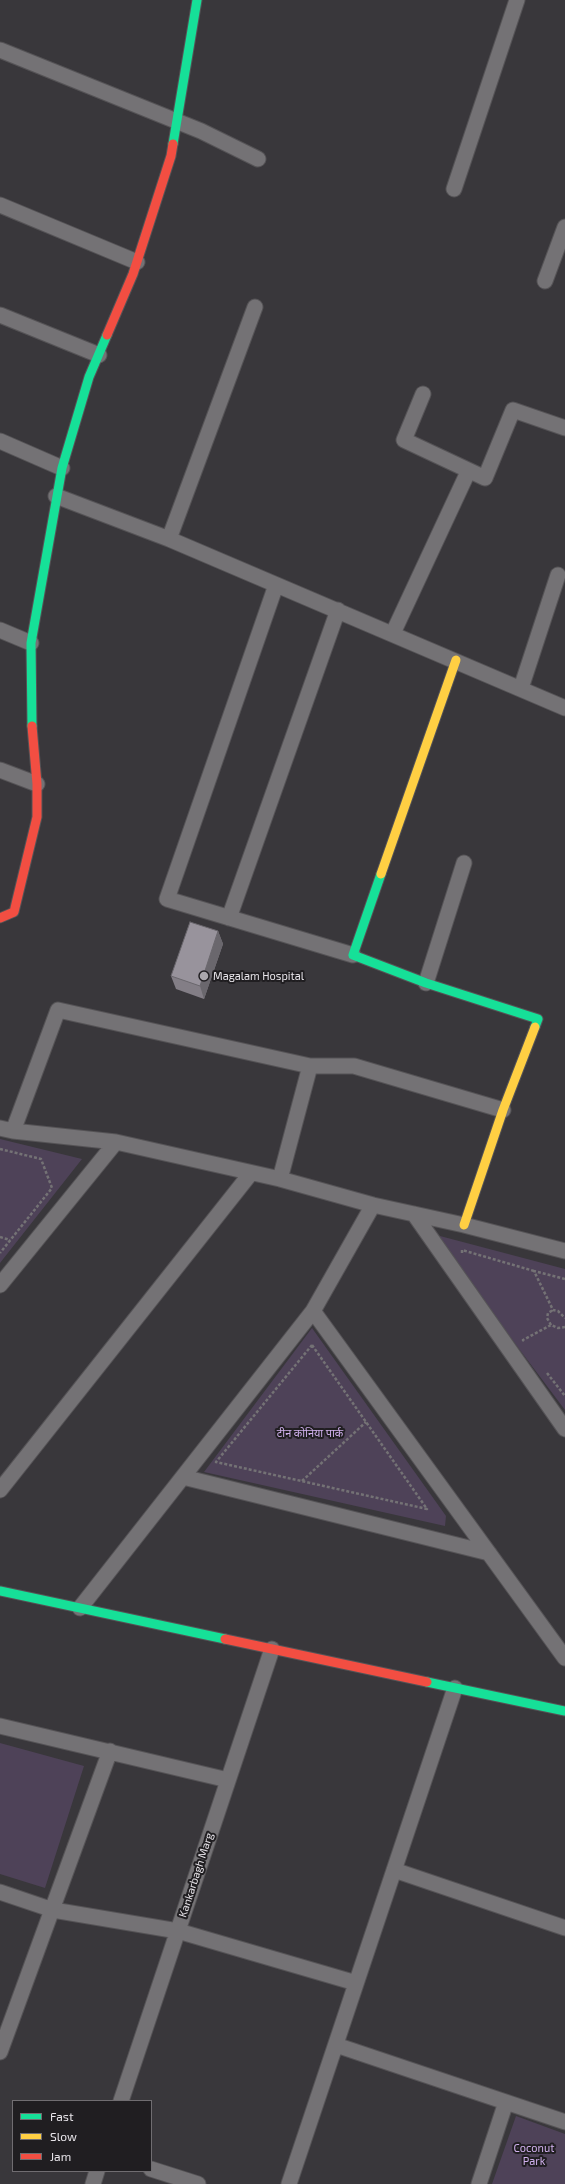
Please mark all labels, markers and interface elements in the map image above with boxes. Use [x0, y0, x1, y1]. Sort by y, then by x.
place label: Magalam Hospital [213, 969, 304, 983]
marker: Magalam Hospital [198, 970, 210, 982]
park label: टीन कोनिया पार्क [277, 1426, 343, 1440]
street label: Kankarbagh Marg [176, 1831, 216, 1919]
legend [12, 2100, 152, 2172]
text: Fast [50, 2109, 73, 2123]
text: Slow [50, 2129, 77, 2143]
park label: Coconut Park [514, 2141, 554, 2167]
text: Jam [50, 2149, 71, 2163]

